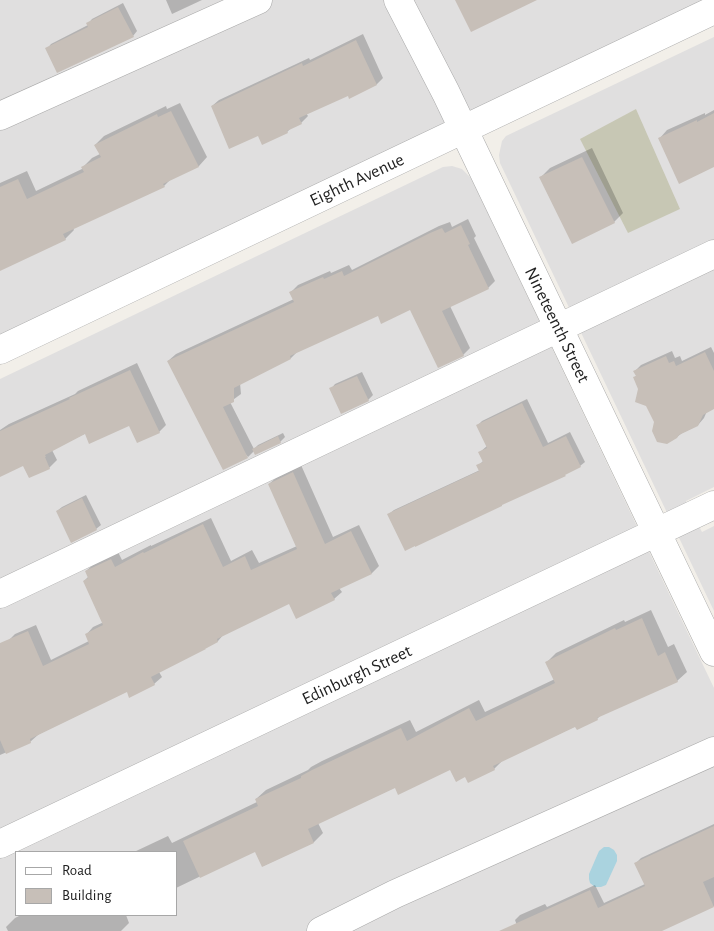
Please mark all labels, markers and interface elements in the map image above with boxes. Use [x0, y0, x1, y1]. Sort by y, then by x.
street label: Eighth Avenue [306, 149, 408, 211]
street label: Nineteenth Street [520, 264, 594, 386]
street label: Edinburgh Street [299, 640, 415, 710]
legend [15, 851, 178, 916]
text: Road [62, 863, 92, 878]
text: Building [62, 888, 112, 903]

